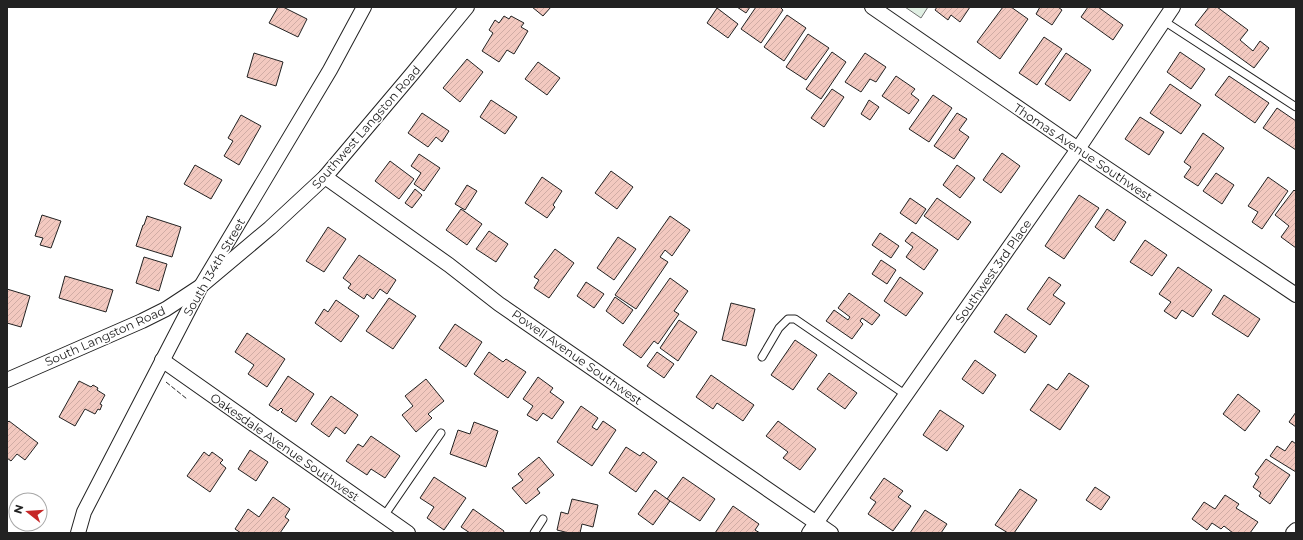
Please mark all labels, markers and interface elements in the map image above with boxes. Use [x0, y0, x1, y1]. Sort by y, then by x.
street label: Southwest Langston Road [308, 62, 424, 192]
street label: Thomas Avenue Southwest [1011, 100, 1155, 204]
street label: South 134th Street [180, 215, 248, 319]
street label: Southwest 3rd Place [952, 216, 1034, 326]
street label: South Langston Road [42, 303, 168, 369]
street label: Powell Avenue Southwest [509, 306, 645, 408]
street label: Oakesdale Avenue Southwest [208, 390, 363, 504]
north arrow [8, 492, 48, 532]
text: N [10, 503, 26, 515]

